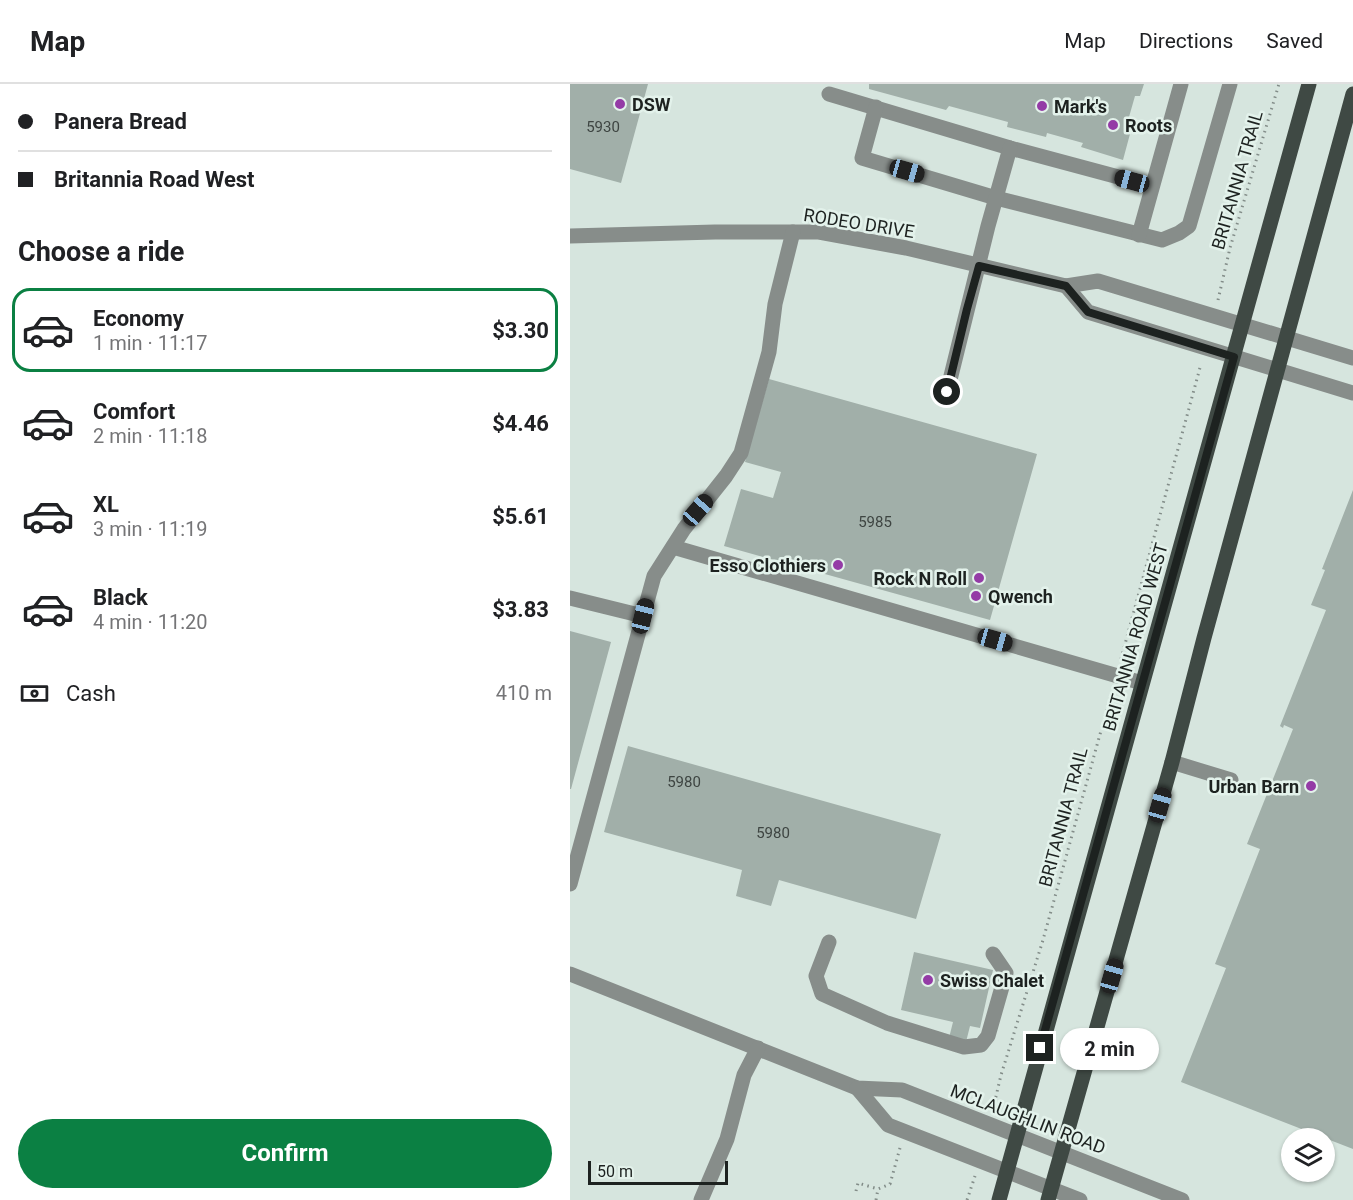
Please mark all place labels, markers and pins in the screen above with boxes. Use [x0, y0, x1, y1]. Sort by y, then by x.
place label: DSW [632, 94, 671, 115]
place label: Mark's [1054, 96, 1107, 117]
marker: DSW [613, 97, 627, 111]
marker: Mark's [1035, 99, 1049, 113]
place label: Roots [1125, 115, 1172, 136]
marker: Roots [1106, 118, 1120, 132]
place label: Esso Clothiers [710, 555, 826, 576]
marker: Esso Clothiers [831, 558, 845, 572]
place label: Rock N Roll [873, 568, 967, 589]
marker: Rock N Roll [972, 571, 986, 585]
place label: Qwench [988, 586, 1053, 607]
marker: Qwench [969, 589, 983, 603]
place label: Urban Barn [1208, 776, 1299, 797]
marker: Urban Barn [1304, 779, 1318, 793]
place label: Swiss Chalet [940, 970, 1044, 991]
marker: Swiss Chalet [921, 973, 935, 987]

